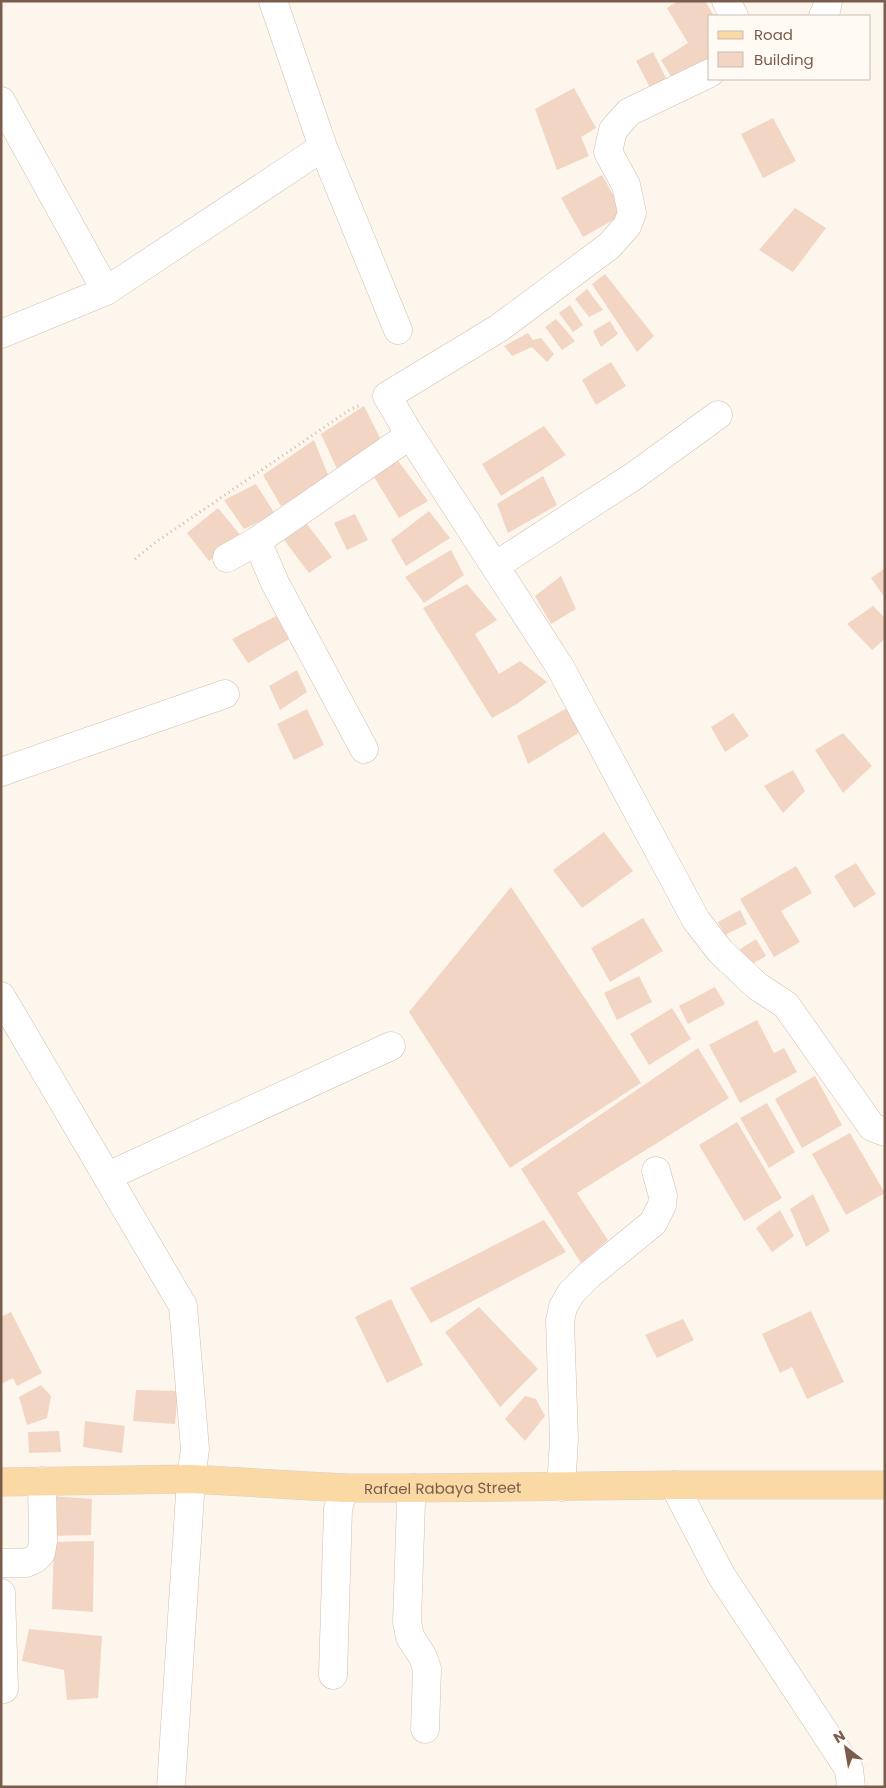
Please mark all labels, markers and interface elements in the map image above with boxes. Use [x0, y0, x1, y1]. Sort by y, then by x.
legend [708, 15, 871, 80]
text: Road [754, 24, 793, 45]
text: Building [754, 49, 814, 70]
street label: Rafael Rabaya Street [364, 1476, 522, 1499]
north arrow [821, 1723, 871, 1773]
text: N [830, 1726, 849, 1748]

